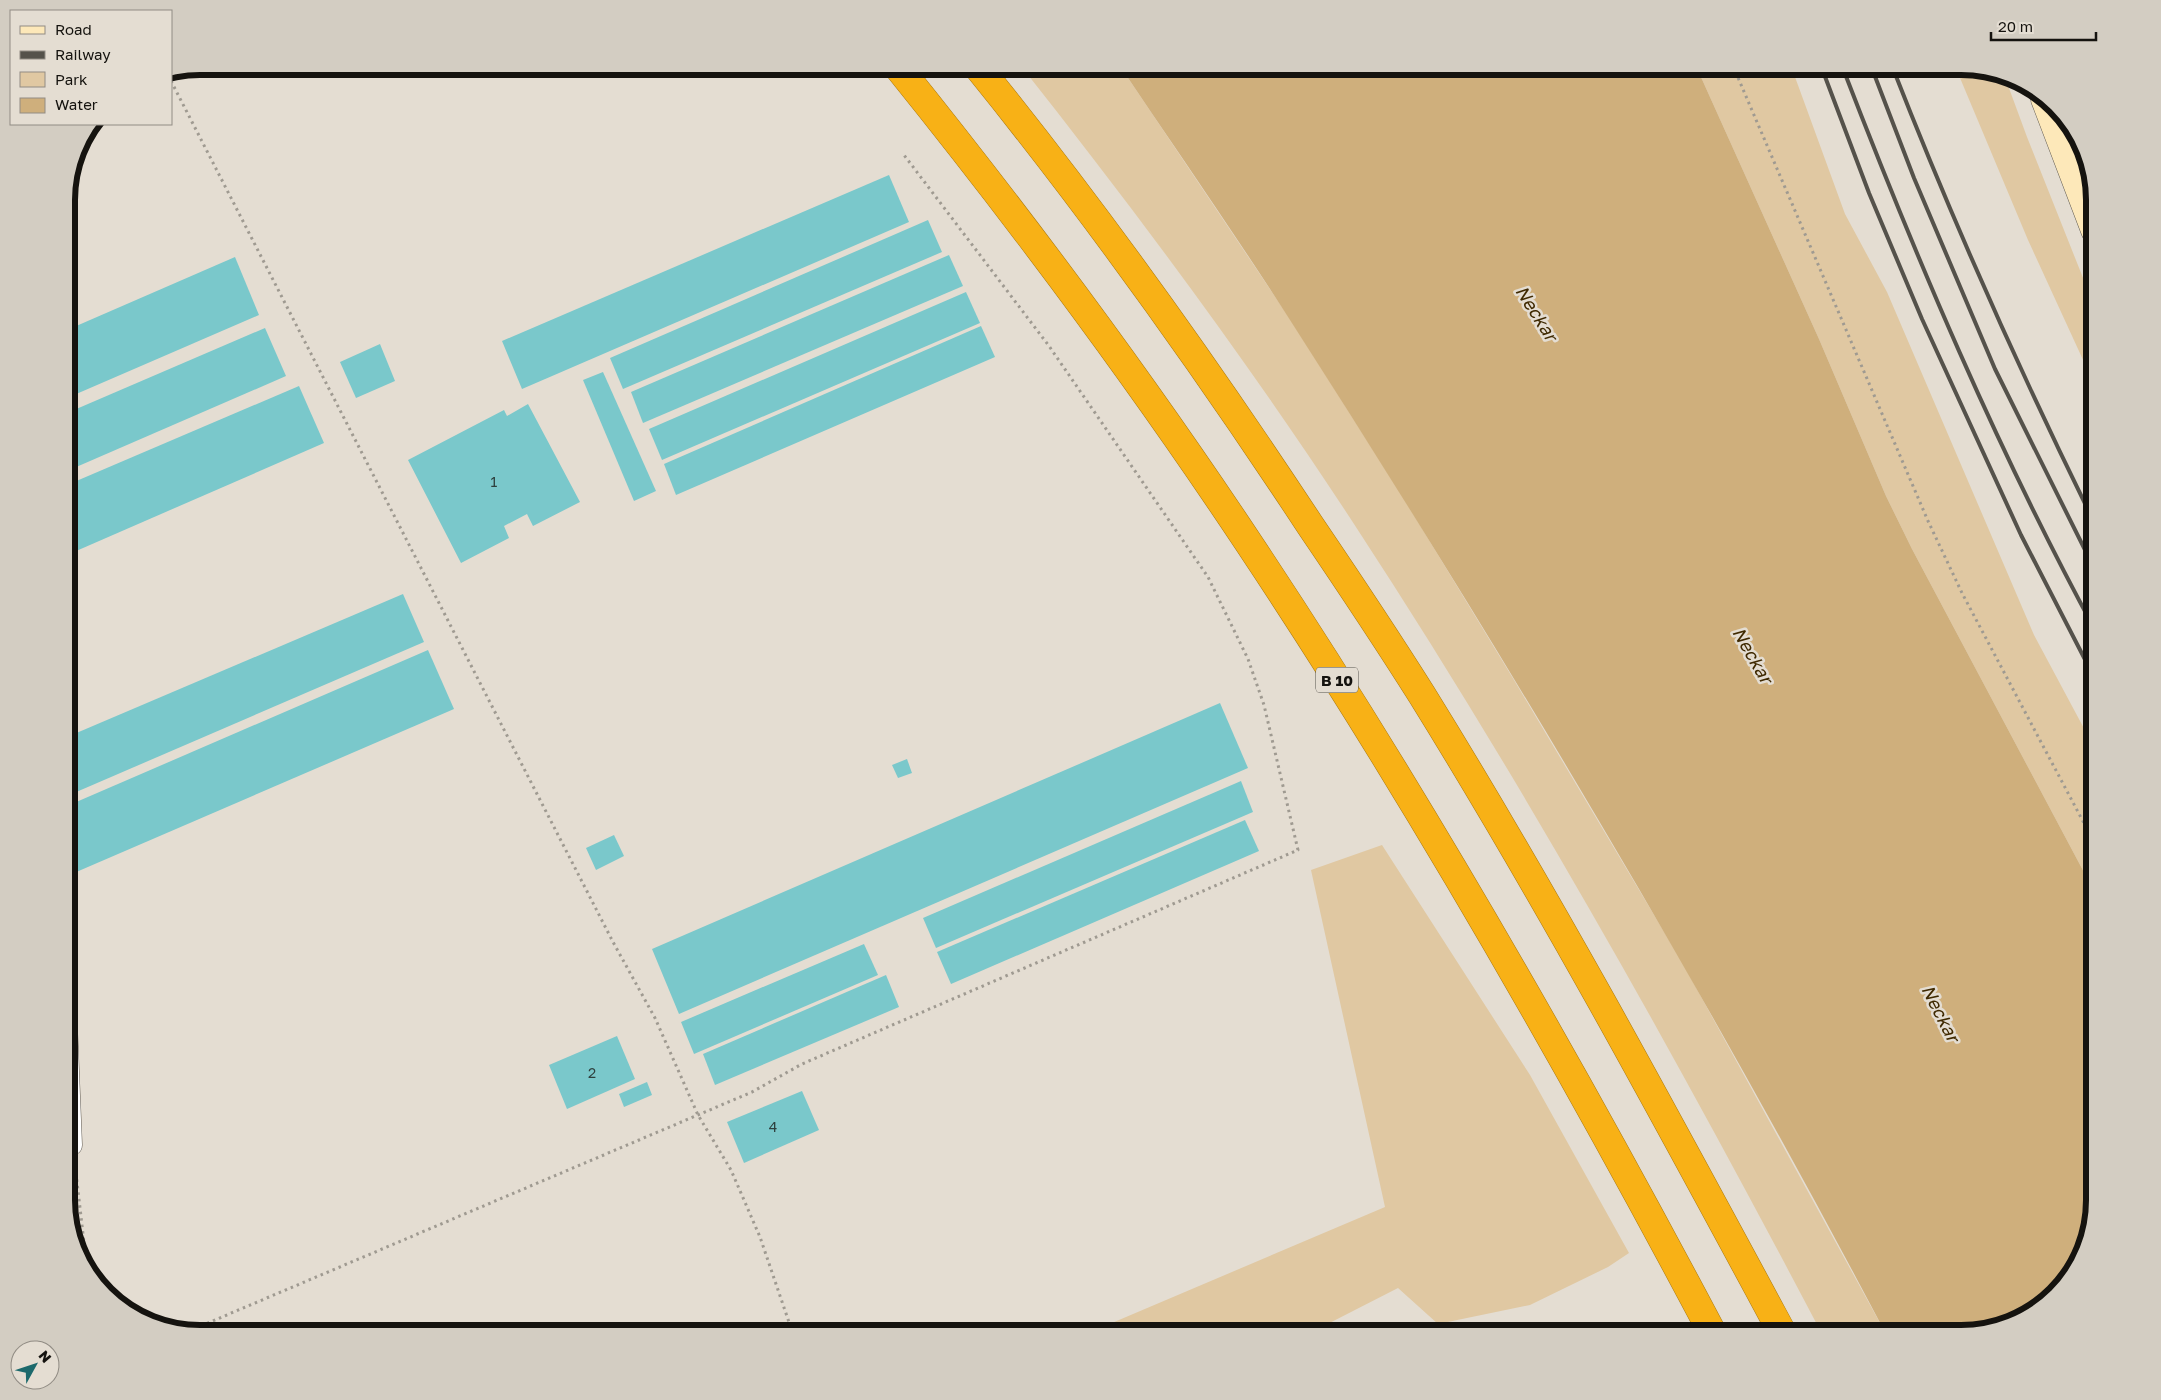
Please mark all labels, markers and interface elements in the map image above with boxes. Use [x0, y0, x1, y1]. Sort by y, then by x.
legend [10, 10, 172, 125]
scale bar [1991, 10, 2096, 42]
text: 20 m [1998, 17, 2033, 35]
text: Road [55, 20, 92, 38]
text: Railway [55, 45, 111, 63]
text: Park [55, 70, 88, 88]
text: Water [55, 95, 98, 113]
water label: Neckar [1511, 281, 1564, 347]
house number: 1 [491, 473, 498, 490]
water label: Neckar [1728, 623, 1779, 690]
road number: B 10 [1316, 668, 1358, 692]
water label: Neckar [1917, 981, 1966, 1048]
house number: 2 [588, 1064, 596, 1081]
house number: 4 [769, 1118, 777, 1135]
north arrow [10, 1340, 60, 1390]
text: N [35, 1347, 55, 1366]

